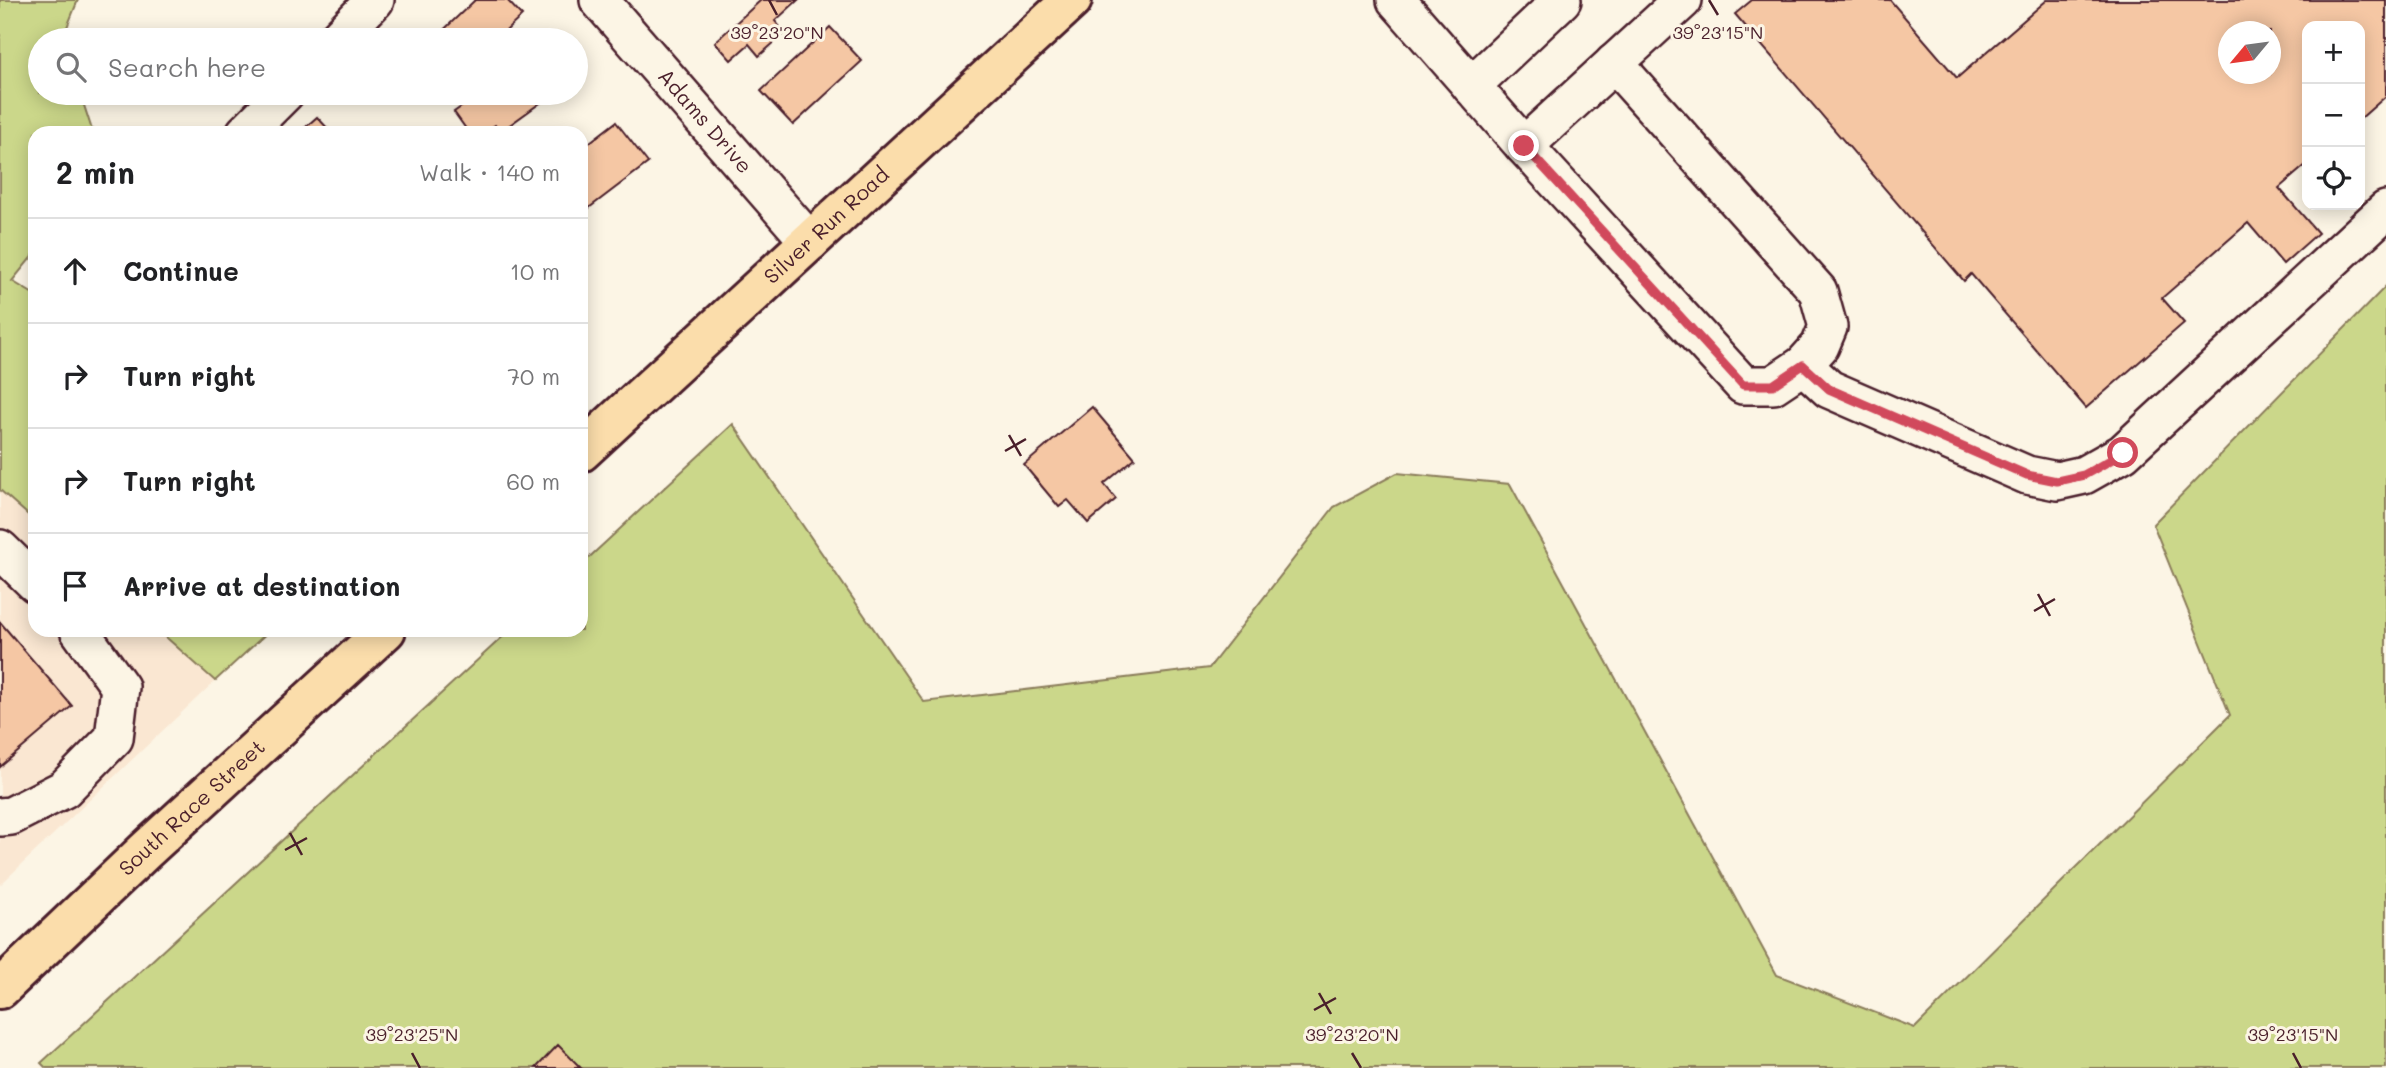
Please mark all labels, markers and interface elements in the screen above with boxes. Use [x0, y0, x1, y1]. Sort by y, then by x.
text: 39°23'20"N [730, 20, 824, 44]
text: 39°23'15"N [1673, 20, 1763, 44]
north arrow [2218, 21, 2281, 84]
map controls [2302, 21, 2365, 210]
button: + [2302, 21, 2365, 84]
search box [28, 28, 588, 105]
icon: search [52, 48, 90, 86]
text: Search here [108, 50, 266, 84]
street label: Adams Drive [653, 62, 759, 178]
button: − [2302, 84, 2365, 147]
route end [1508, 130, 1539, 161]
button: locate [2302, 147, 2365, 210]
text: 2 min [56, 152, 135, 192]
text: Walk · 140 m [419, 157, 560, 187]
street label: Silver Run Road [757, 160, 894, 289]
icon: ahead [56, 252, 94, 290]
text: Continue [123, 254, 239, 288]
text: 10 m [510, 256, 560, 286]
icon: right [56, 357, 94, 395]
text: Turn right [123, 359, 256, 393]
text: 70 m [507, 361, 560, 391]
route start [2107, 437, 2138, 468]
icon: right [56, 462, 94, 500]
text: Turn right [123, 464, 256, 498]
text: 60 m [506, 466, 560, 496]
icon: arrive [56, 567, 94, 605]
text: Arrive at destination [123, 569, 400, 603]
street label: South Race Street [112, 733, 270, 881]
text: 39°23'25"N [366, 1022, 458, 1046]
text: 39°23'20"N [1305, 1022, 1399, 1046]
text: 39°23'15"N [2248, 1022, 2338, 1046]

